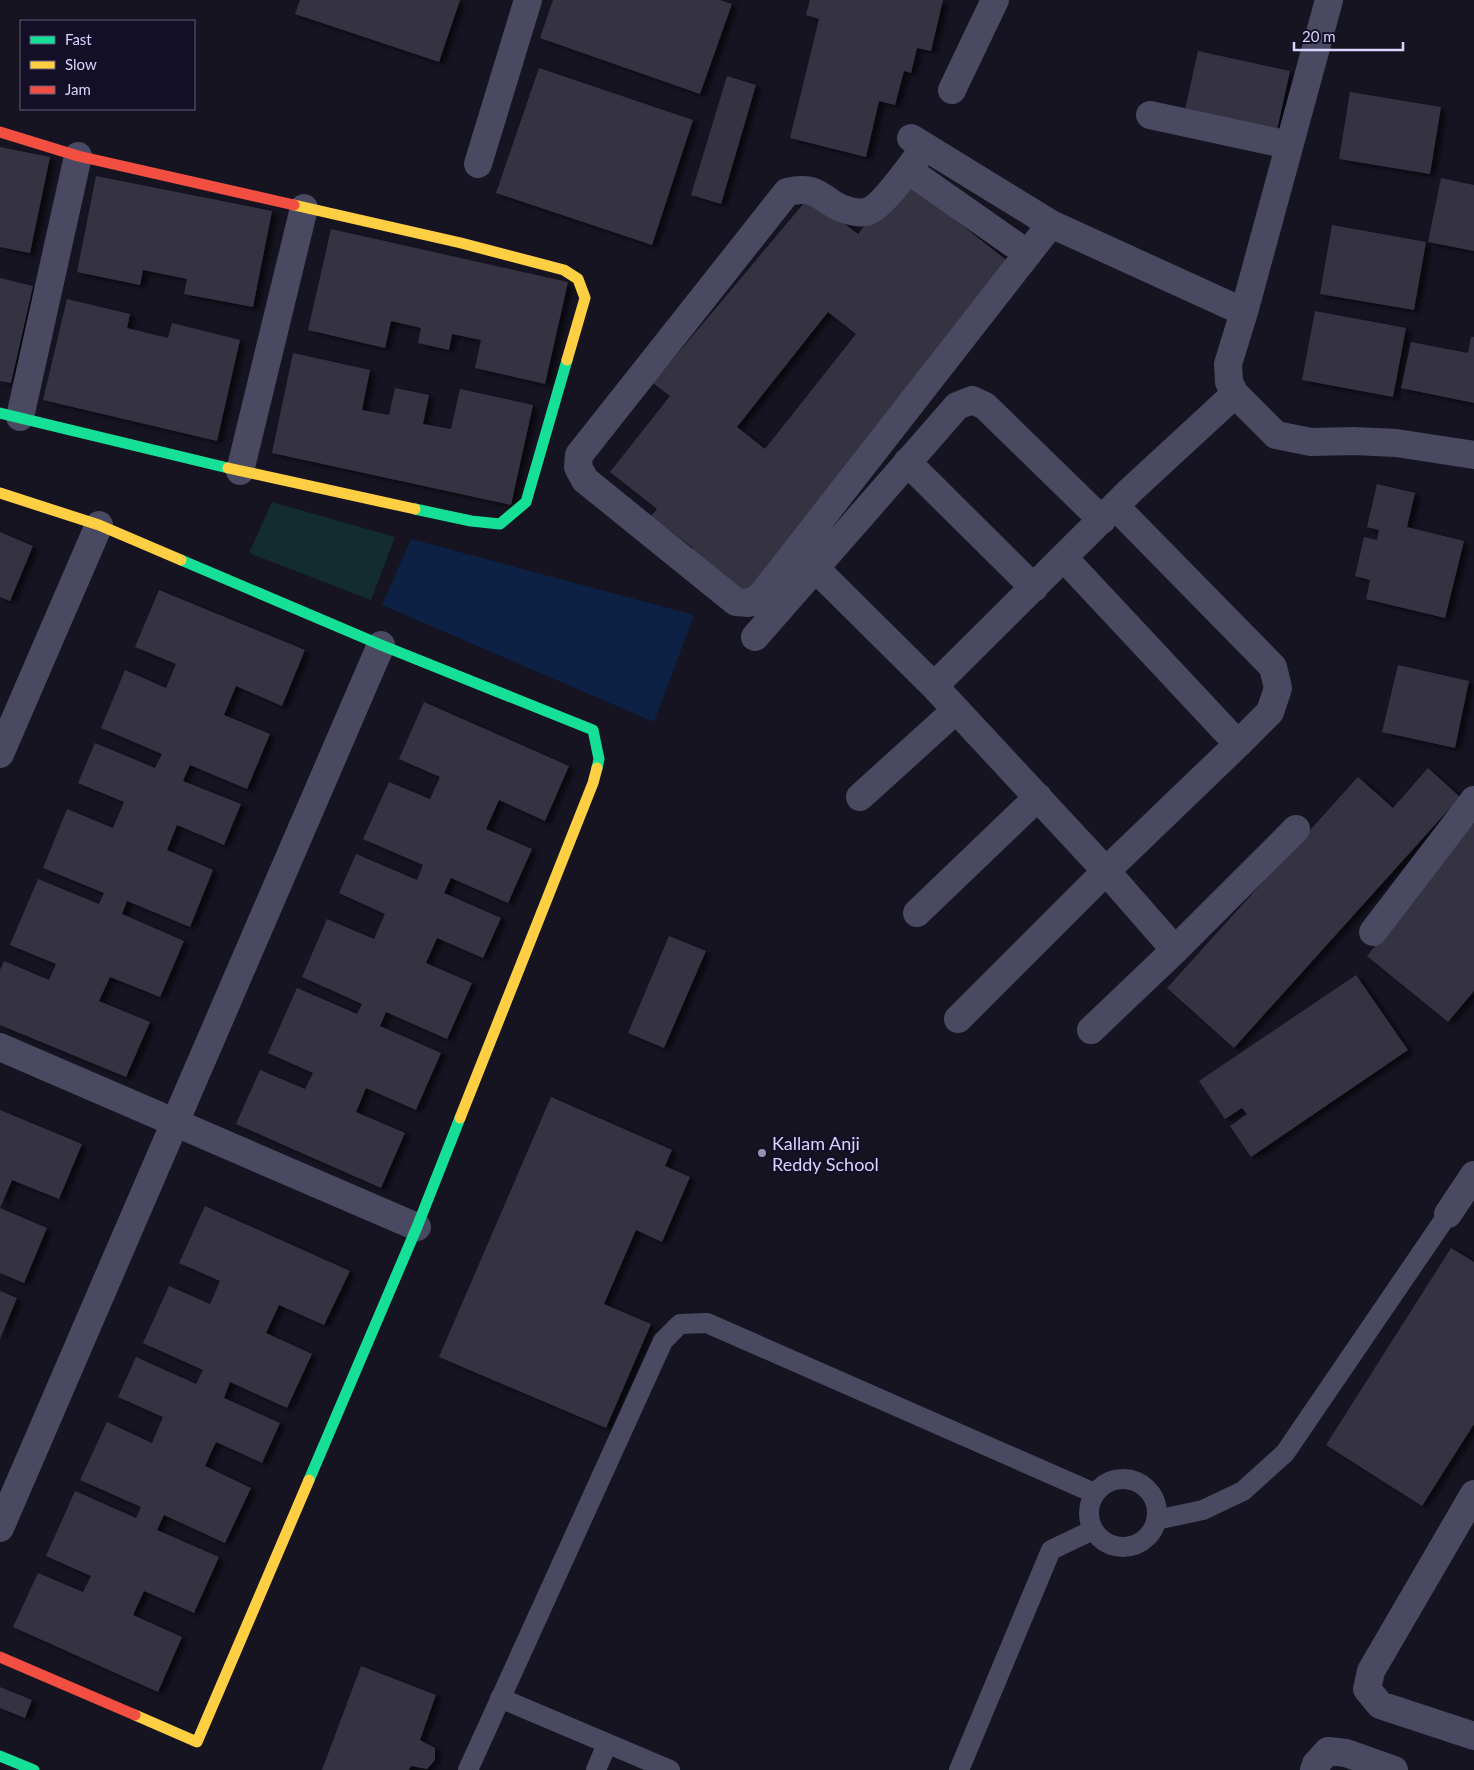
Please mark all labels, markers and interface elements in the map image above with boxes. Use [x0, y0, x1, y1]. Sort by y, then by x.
legend [20, 20, 195, 110]
scale bar [1294, 20, 1403, 52]
text: 20 m [1302, 27, 1336, 45]
text: Fast [65, 30, 92, 48]
text: Slow [65, 55, 97, 73]
text: Jam [65, 80, 91, 98]
place label: Kallam Anji Reddy School [772, 1132, 879, 1175]
marker: Kallam Anji Reddy School [756, 1147, 768, 1159]

